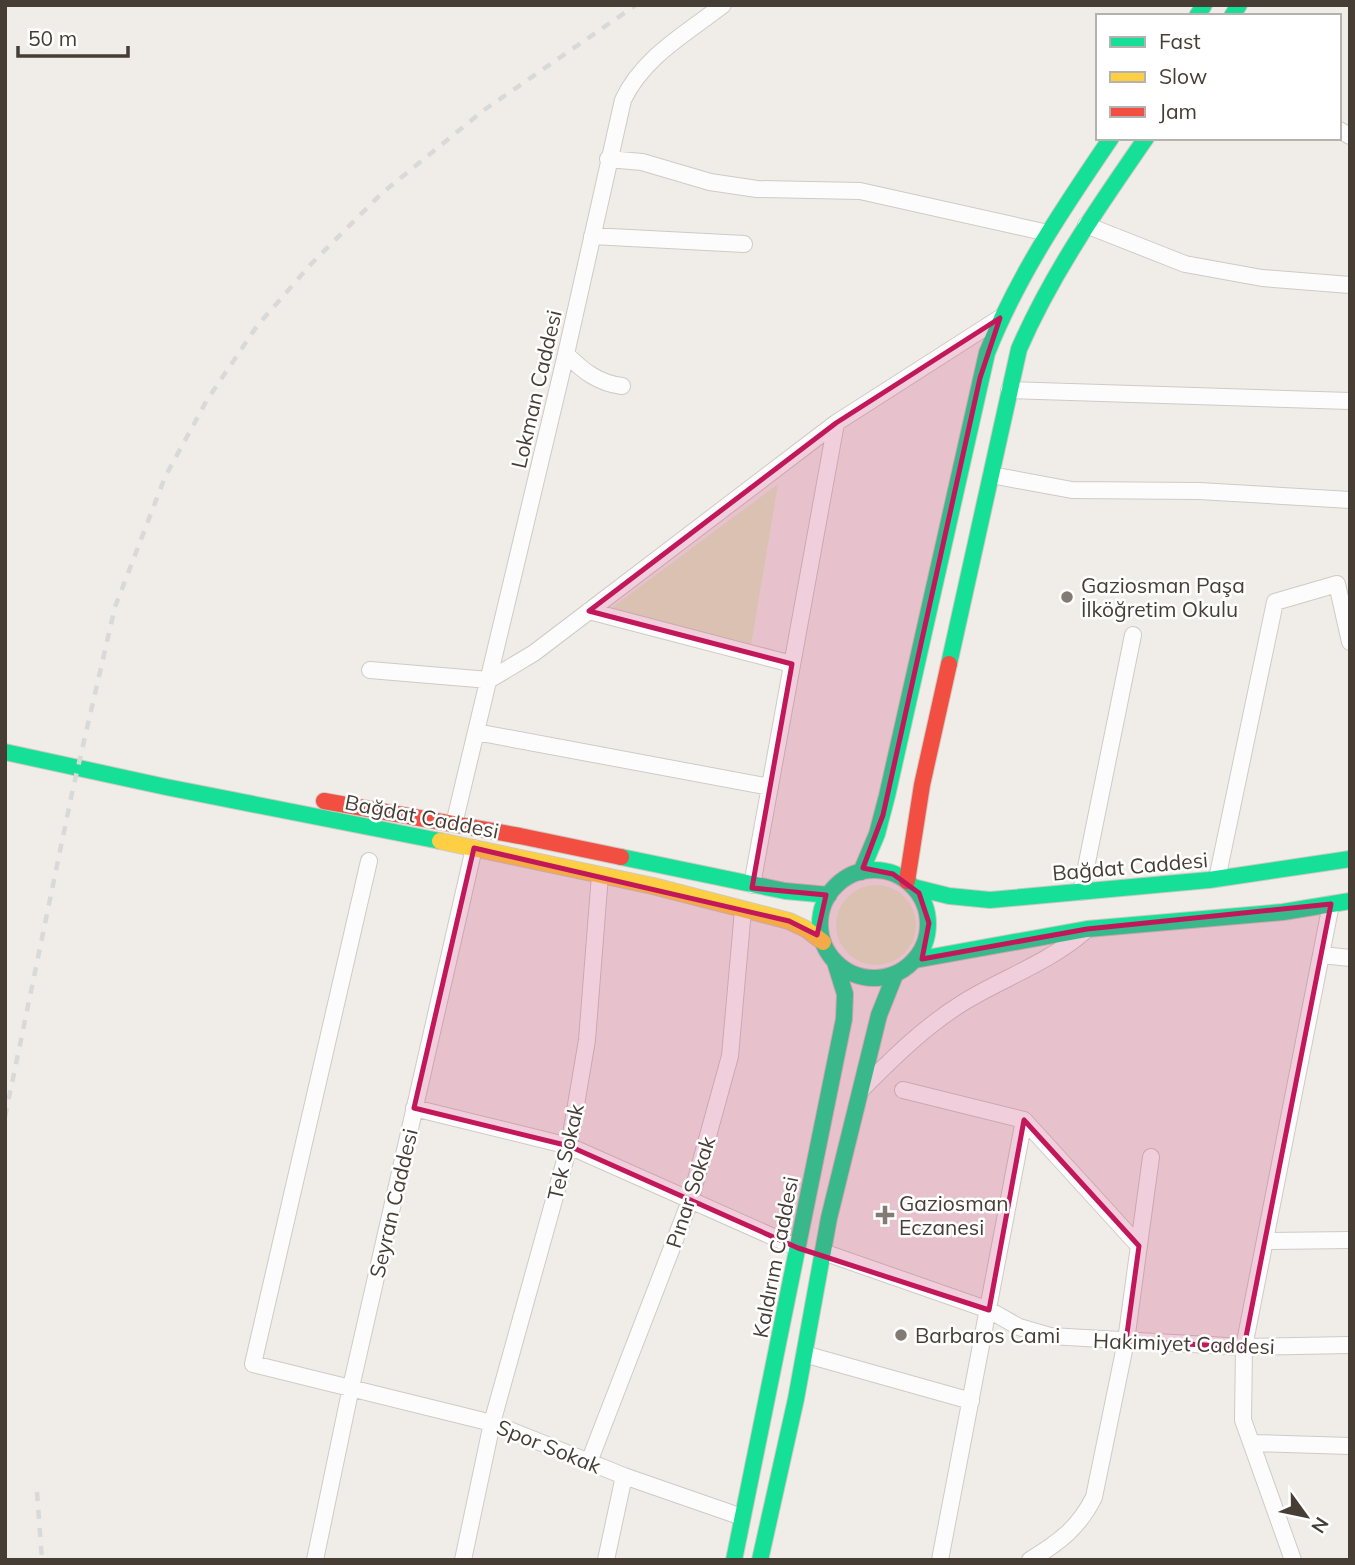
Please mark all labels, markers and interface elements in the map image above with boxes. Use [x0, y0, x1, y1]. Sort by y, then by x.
scale bar [18, 14, 128, 58]
legend [1096, 14, 1341, 140]
text: 50 m [28, 25, 77, 51]
text: Fast [1159, 28, 1201, 54]
text: Slow [1159, 63, 1207, 89]
text: Jam [1159, 98, 1197, 124]
street label: Lokman Caddesi [505, 307, 567, 471]
place label: Gaziosman Paşa İlköğretim Okulu [1081, 572, 1245, 622]
marker: Gaziosman Paşa İlköğretim Okulu [1059, 589, 1075, 605]
street label: Bağdat Caddesi [343, 788, 501, 844]
street label: Bağdat Caddesi [1051, 846, 1209, 886]
street label: Tek Sokak [541, 1101, 589, 1203]
street label: Seyran Caddesi [363, 1126, 423, 1280]
street label: Pınar Sokak [660, 1133, 720, 1251]
street label: Kaldırım Caddesi [747, 1174, 803, 1340]
place label: Gaziosman Eczanesi [899, 1190, 1009, 1240]
marker: Gaziosman Eczanesi [877, 1207, 893, 1223]
place label: Barbaros Cami [915, 1322, 1060, 1348]
marker: Barbaros Cami [893, 1327, 909, 1343]
street label: Hakimiyet Caddesi [1093, 1327, 1275, 1359]
street label: Spor Sokak [493, 1413, 605, 1479]
north arrow [1271, 1481, 1341, 1551]
text: N [1306, 1513, 1334, 1538]

